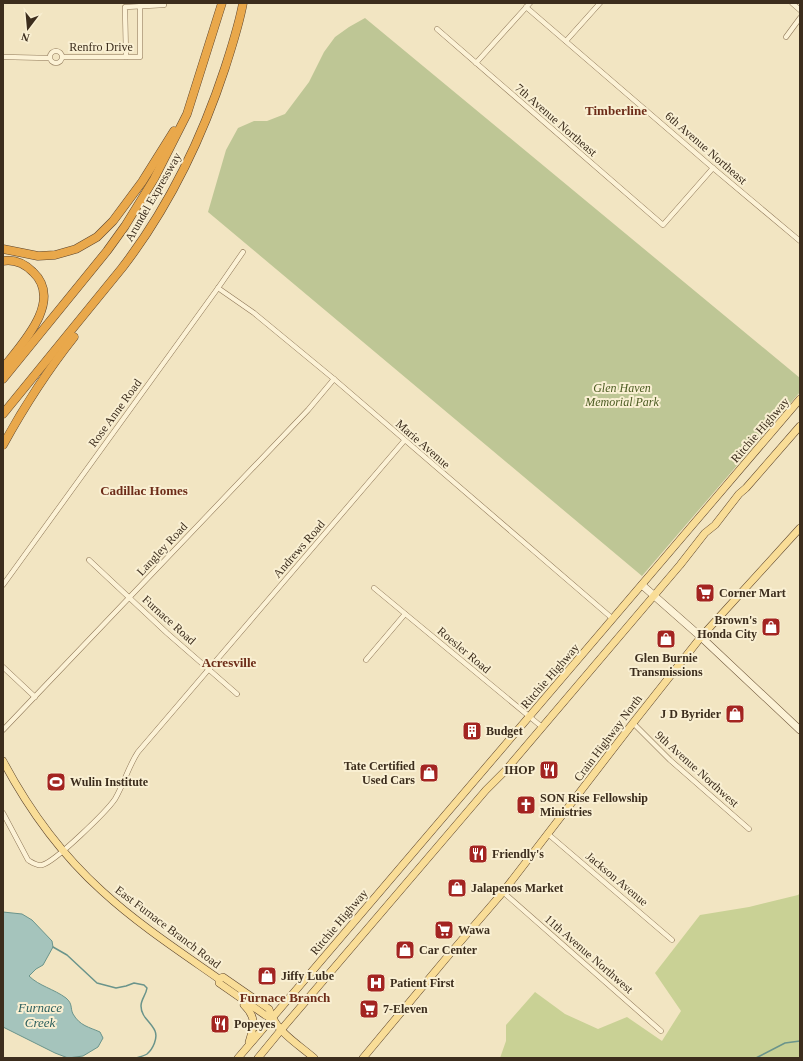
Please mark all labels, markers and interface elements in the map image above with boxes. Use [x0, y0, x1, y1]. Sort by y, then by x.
north arrow [8, 8, 48, 48]
text: N [20, 31, 31, 44]
street label: Renfro Drive [69, 40, 133, 54]
street label: 7th Avenue Northeast [512, 81, 600, 160]
district label: Timberline [585, 103, 647, 118]
street label: 6th Avenue Northeast [662, 109, 750, 188]
street label: Arundel Expressway [122, 150, 184, 244]
street label: Rose Anne Road [86, 376, 144, 450]
park label: Glen Haven Memorial Park [584, 381, 659, 409]
street label: Ritchie Highway [728, 395, 792, 465]
street label: Marie Avenue [393, 417, 453, 471]
district label: Cadillac Homes [100, 483, 188, 498]
street label: Andrews Road [270, 517, 328, 581]
street label: Langley Road [134, 519, 190, 579]
supermarket icon: Corner Mart [694, 582, 716, 604]
place label: Corner Mart [719, 586, 786, 600]
street label: Furnace Road [139, 592, 199, 648]
place label: Brown's Honda City [697, 613, 757, 641]
shop icon: Brown's Honda City [760, 616, 782, 638]
street label: Roesler Road [435, 624, 493, 676]
shop icon: Glen Burnie Transmissions [655, 628, 677, 650]
street label: Ritchie Highway [518, 641, 582, 711]
place label: Glen Burnie Transmissions [629, 651, 703, 679]
district label: Acresville [202, 655, 257, 670]
street label: Crain Highway North [571, 692, 645, 784]
shop icon: J D Byrider [724, 703, 746, 725]
place label: J D Byrider [660, 707, 722, 721]
building icon: Budget [461, 720, 483, 742]
place label: Budget [486, 724, 523, 738]
street label: 9th Avenue Northwest [653, 728, 742, 810]
place label: Tate Certified Used Cars [344, 759, 415, 787]
restaurant icon: IHOP [538, 759, 560, 781]
shop icon: Tate Certified Used Cars [418, 762, 440, 784]
place label: IHOP [504, 763, 535, 777]
sports icon: Wulin Institute [45, 771, 67, 793]
place label: Wulin Institute [70, 775, 149, 789]
place label: SON Rise Fellowship Ministries [540, 791, 648, 819]
church icon: SON Rise Fellowship Ministries [515, 794, 537, 816]
restaurant icon: Friendly's [467, 843, 489, 865]
place label: Friendly's [492, 847, 544, 861]
street label: Jackson Avenue [583, 849, 651, 909]
shop icon: Jalapenos Market [446, 877, 468, 899]
place label: Jalapenos Market [471, 881, 563, 895]
street label: East Furnace Branch Road [113, 883, 223, 971]
street label: Ritchie Highway [307, 886, 371, 958]
street label: 11th Avenue Northwest [542, 912, 637, 997]
supermarket icon: Wawa [433, 919, 455, 941]
place label: Wawa [458, 923, 490, 937]
shop icon: Car Center [394, 939, 416, 961]
place label: Car Center [419, 943, 478, 957]
shop icon: Jiffy Lube [256, 965, 278, 987]
place label: Jiffy Lube [281, 969, 335, 983]
hospital icon: Patient First [365, 972, 387, 994]
place label: Patient First [390, 976, 454, 990]
district label: Furnace Branch [240, 990, 331, 1005]
supermarket icon: 7-Eleven [358, 998, 380, 1020]
water label: Furnace Creek [17, 1000, 62, 1030]
place label: 7-Eleven [383, 1002, 428, 1016]
restaurant icon: Popeyes [209, 1013, 231, 1035]
place label: Popeyes [234, 1017, 276, 1031]

